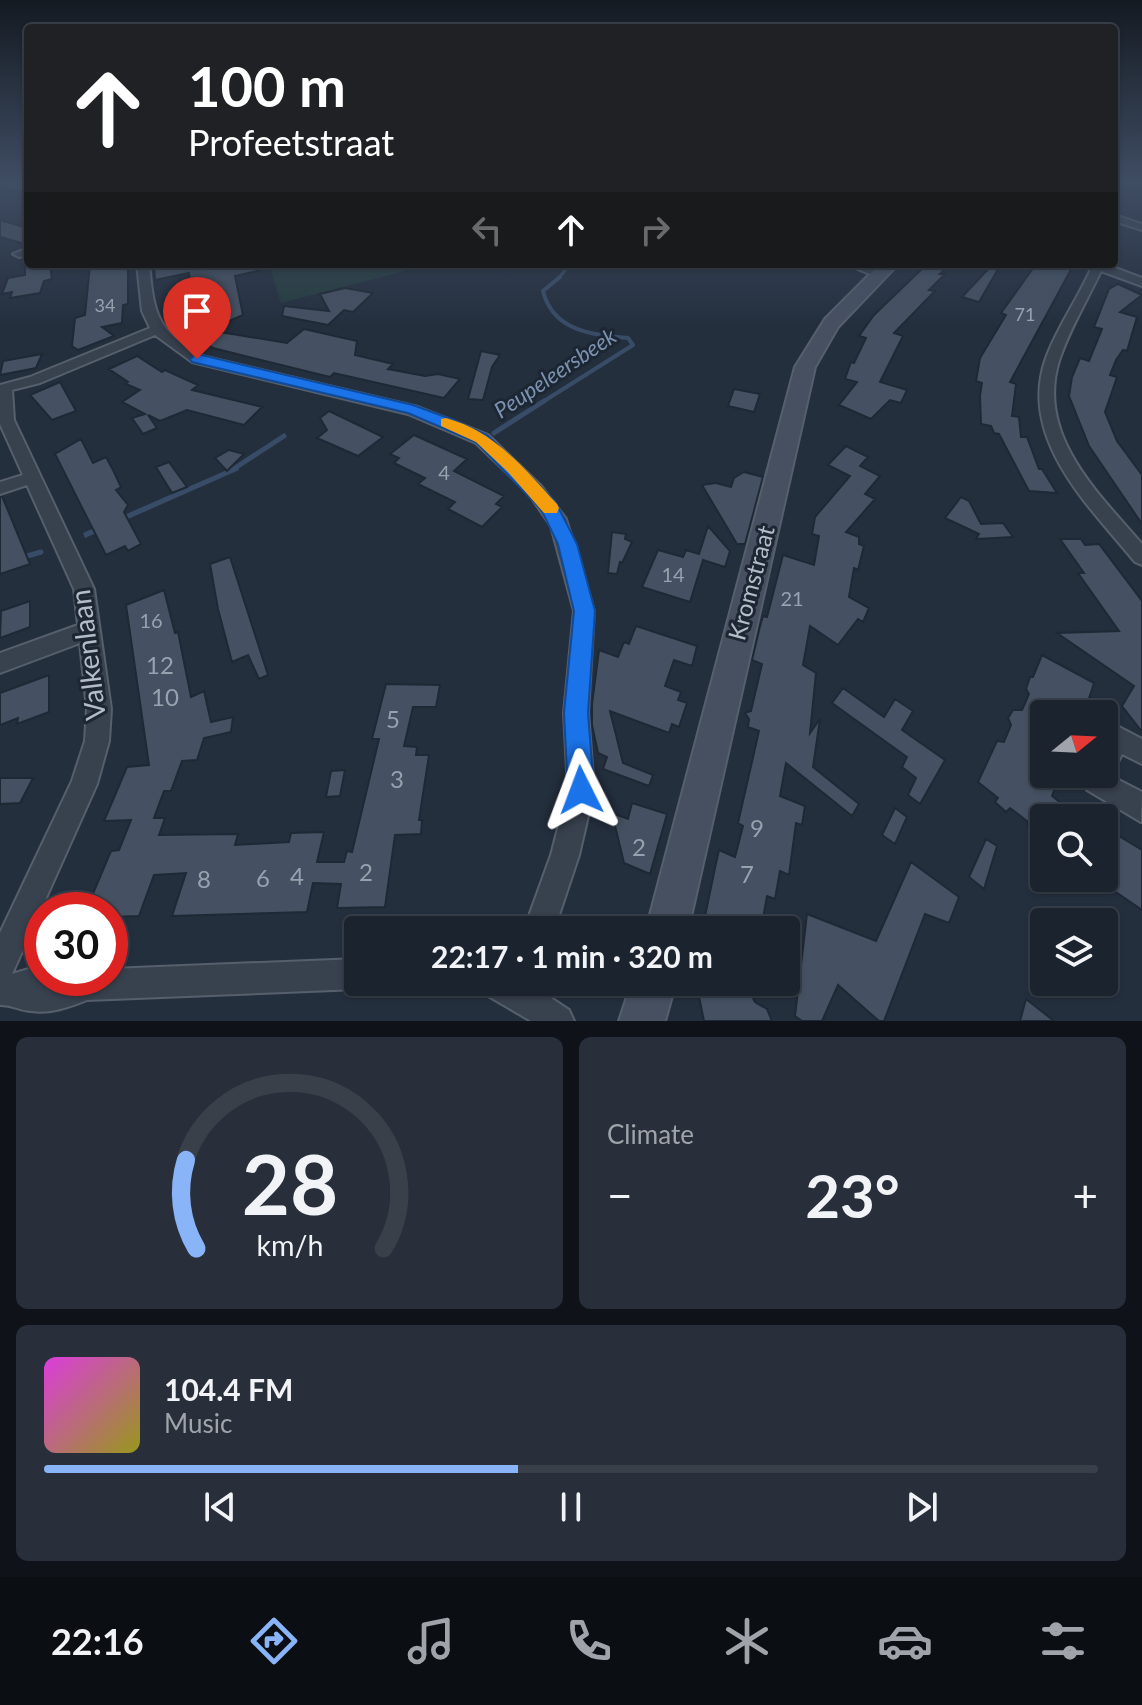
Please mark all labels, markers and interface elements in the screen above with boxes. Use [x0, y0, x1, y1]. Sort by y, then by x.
text: 100 m [188, 52, 346, 119]
icon: ahead [56, 56, 160, 160]
text: Profeetstraat [188, 120, 394, 164]
icon: left [465, 208, 509, 252]
icon: ahead [549, 208, 593, 252]
icon: right [633, 208, 677, 252]
pin [163, 277, 231, 359]
icon: arrive [175, 289, 219, 333]
house number: 34 [95, 294, 115, 316]
house number: 71 [1015, 303, 1035, 325]
water label: Peupeleersbeek [489, 322, 621, 423]
house number: 4 [438, 460, 450, 484]
street label: Kromstraat [721, 522, 780, 643]
house number: 14 [661, 562, 685, 586]
house number: 21 [780, 586, 804, 610]
street label: Valkenlaan [62, 588, 112, 722]
house number: 16 [139, 608, 163, 632]
house number: 12 [146, 650, 174, 679]
house number: 10 [151, 682, 179, 711]
north arrow [1030, 700, 1118, 788]
map controls [1030, 700, 1118, 996]
house number: 5 [386, 704, 400, 733]
position arrow [539, 748, 623, 832]
house number: 3 [390, 764, 404, 793]
button: search [1030, 804, 1118, 892]
house number: 9 [750, 813, 764, 842]
house number: 2 [632, 832, 646, 861]
house number: 2 [359, 857, 373, 886]
house number: 7 [740, 859, 754, 888]
house number: 4 [290, 861, 304, 890]
house number: 6 [256, 863, 270, 892]
house number: 8 [197, 864, 211, 893]
speed limit sign: 30 [24, 892, 128, 996]
button: layers [1030, 908, 1118, 996]
text: 22:17 · 1 min · 320 m [431, 938, 713, 974]
text: Climate [607, 1118, 694, 1150]
text: 28 [241, 1133, 338, 1233]
text: 23° [805, 1159, 900, 1231]
text: − [607, 1169, 633, 1221]
text: + [1072, 1169, 1098, 1221]
text: km/h [256, 1228, 323, 1262]
text: 104.4 FM [164, 1371, 293, 1407]
text: Music [164, 1407, 232, 1439]
icon: previous [198, 1485, 242, 1529]
icon: pause [549, 1485, 593, 1529]
icon: next [900, 1485, 944, 1529]
icon: directions [246, 1613, 302, 1669]
icon: music [403, 1613, 459, 1669]
icon: phone [561, 1613, 617, 1669]
icon: climate [719, 1613, 775, 1669]
icon: car [877, 1613, 933, 1669]
icon: filters [1035, 1613, 1091, 1669]
text: 22:16 [51, 1619, 144, 1663]

